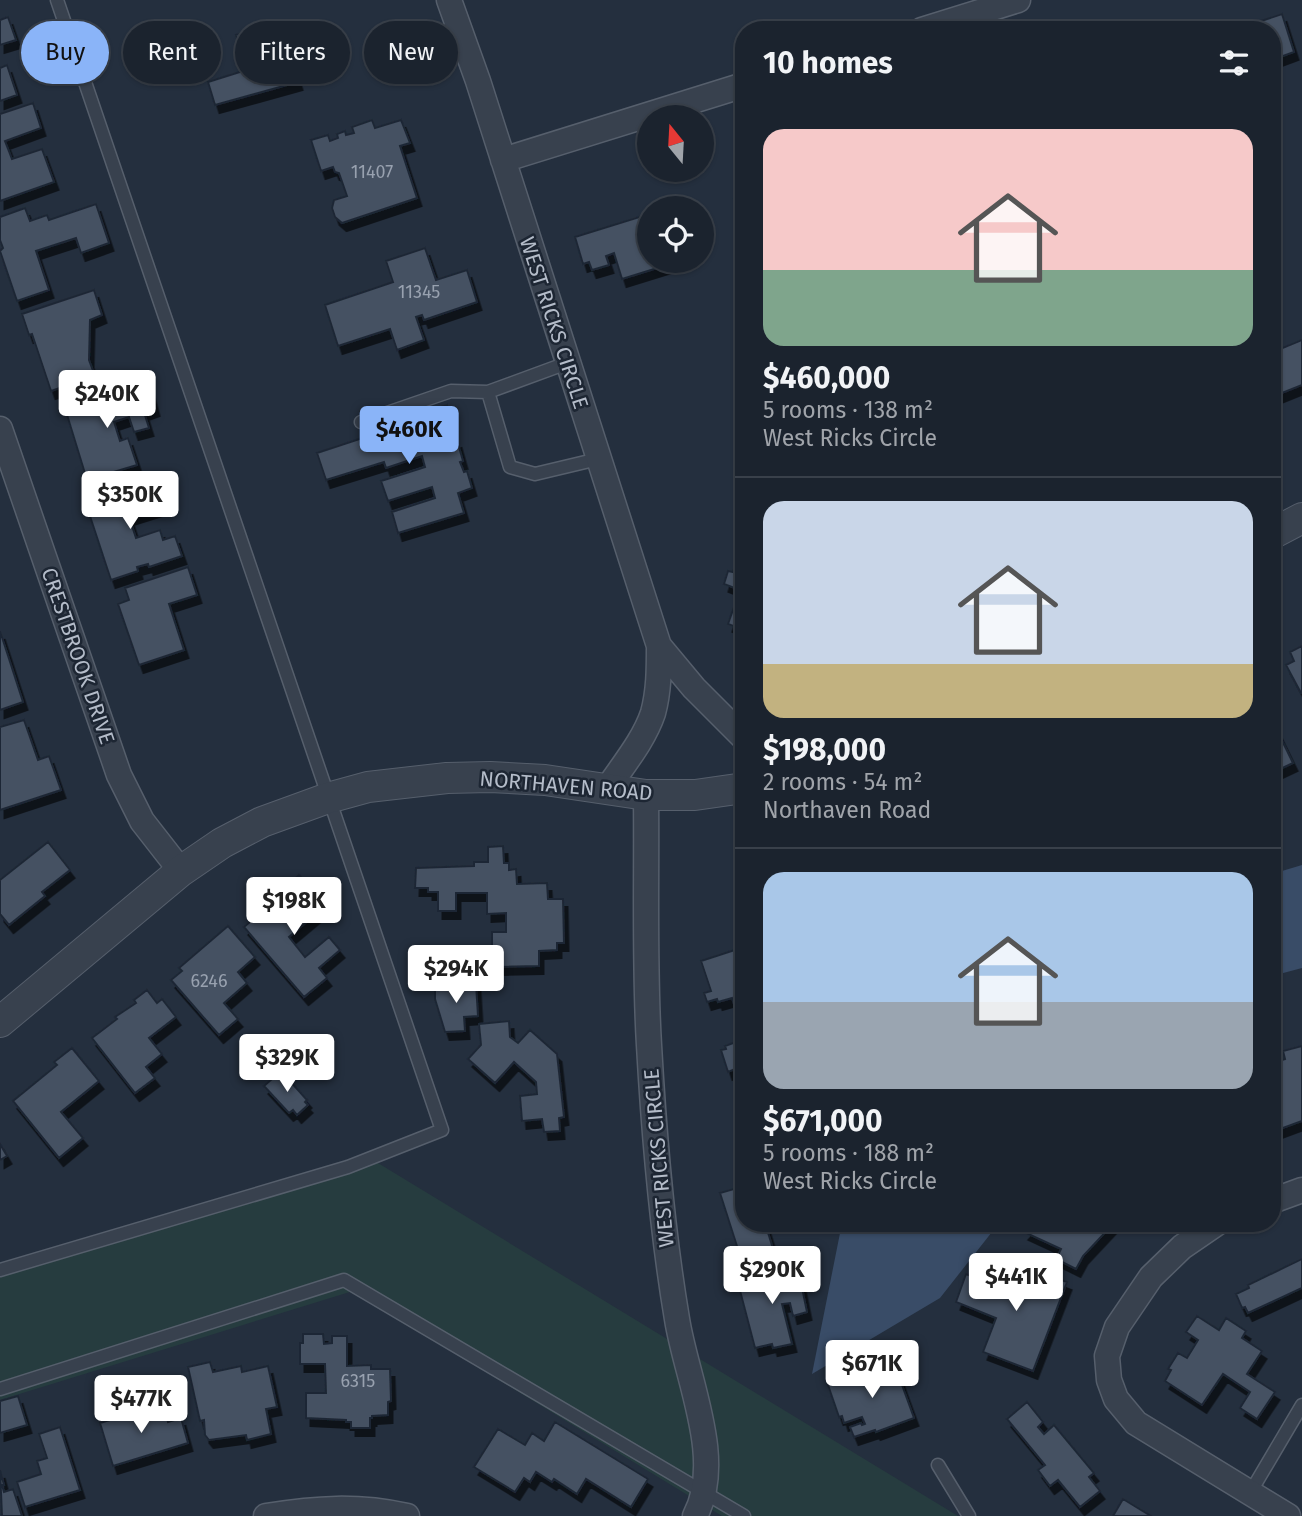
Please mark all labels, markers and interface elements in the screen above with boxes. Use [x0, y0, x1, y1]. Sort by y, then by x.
chip: Buy [21, 21, 109, 84]
chip: Rent [123, 21, 221, 84]
chip: Filters [235, 21, 350, 84]
chip: New [364, 21, 458, 84]
icon: filters [1215, 44, 1253, 82]
text: 10 homes [763, 45, 893, 81]
north arrow [637, 105, 714, 182]
map controls [637, 105, 714, 273]
house number: 11407 [351, 161, 393, 183]
icon: home [945, 175, 1071, 301]
button: locate [637, 196, 714, 273]
street label: WEST RICKS CIRCLE [514, 234, 594, 412]
house number: 11345 [398, 281, 440, 303]
text: $460,000 [763, 360, 890, 396]
pin: $240K [58, 370, 156, 430]
text: $240K [75, 379, 139, 407]
text: 5 rooms · 138 m² [763, 396, 933, 424]
pin: $460K [360, 406, 458, 466]
text: $460K [376, 415, 442, 443]
text: West Ricks Circle [763, 424, 937, 452]
pin: $350K [81, 472, 179, 531]
text: $350K [98, 480, 162, 508]
icon: home [945, 547, 1071, 673]
street label: CRESTBROOK DRIVE [36, 564, 120, 748]
text: $198,000 [763, 732, 886, 768]
street label: NORTHAVEN ROAD [479, 765, 653, 807]
text: 2 rooms · 54 m² [763, 768, 922, 796]
text: Northaven Road [763, 796, 931, 824]
pin: $198K [245, 878, 343, 937]
text: $198K [262, 886, 326, 914]
icon: home [945, 918, 1071, 1044]
pin: $294K [407, 946, 505, 1005]
text: $294K [424, 954, 488, 982]
house number: 6246 [191, 970, 227, 992]
pin: $329K [238, 1034, 336, 1094]
text: $329K [255, 1043, 319, 1071]
street label: WEST RICKS CIRCLE [638, 1067, 680, 1249]
text: $671,000 [763, 1103, 883, 1139]
text: 5 rooms · 188 m² [763, 1139, 934, 1167]
text: West Ricks Circle [763, 1167, 937, 1195]
pin: $290K [723, 1246, 821, 1306]
pin: $441K [967, 1254, 1065, 1313]
text: $290K [740, 1255, 804, 1283]
text: $441K [985, 1262, 1047, 1290]
pin: $671K [823, 1340, 921, 1400]
text: $671K [842, 1349, 902, 1377]
house number: 6315 [341, 1370, 375, 1392]
pin: $477K [92, 1376, 190, 1435]
text: $477K [110, 1384, 172, 1412]

